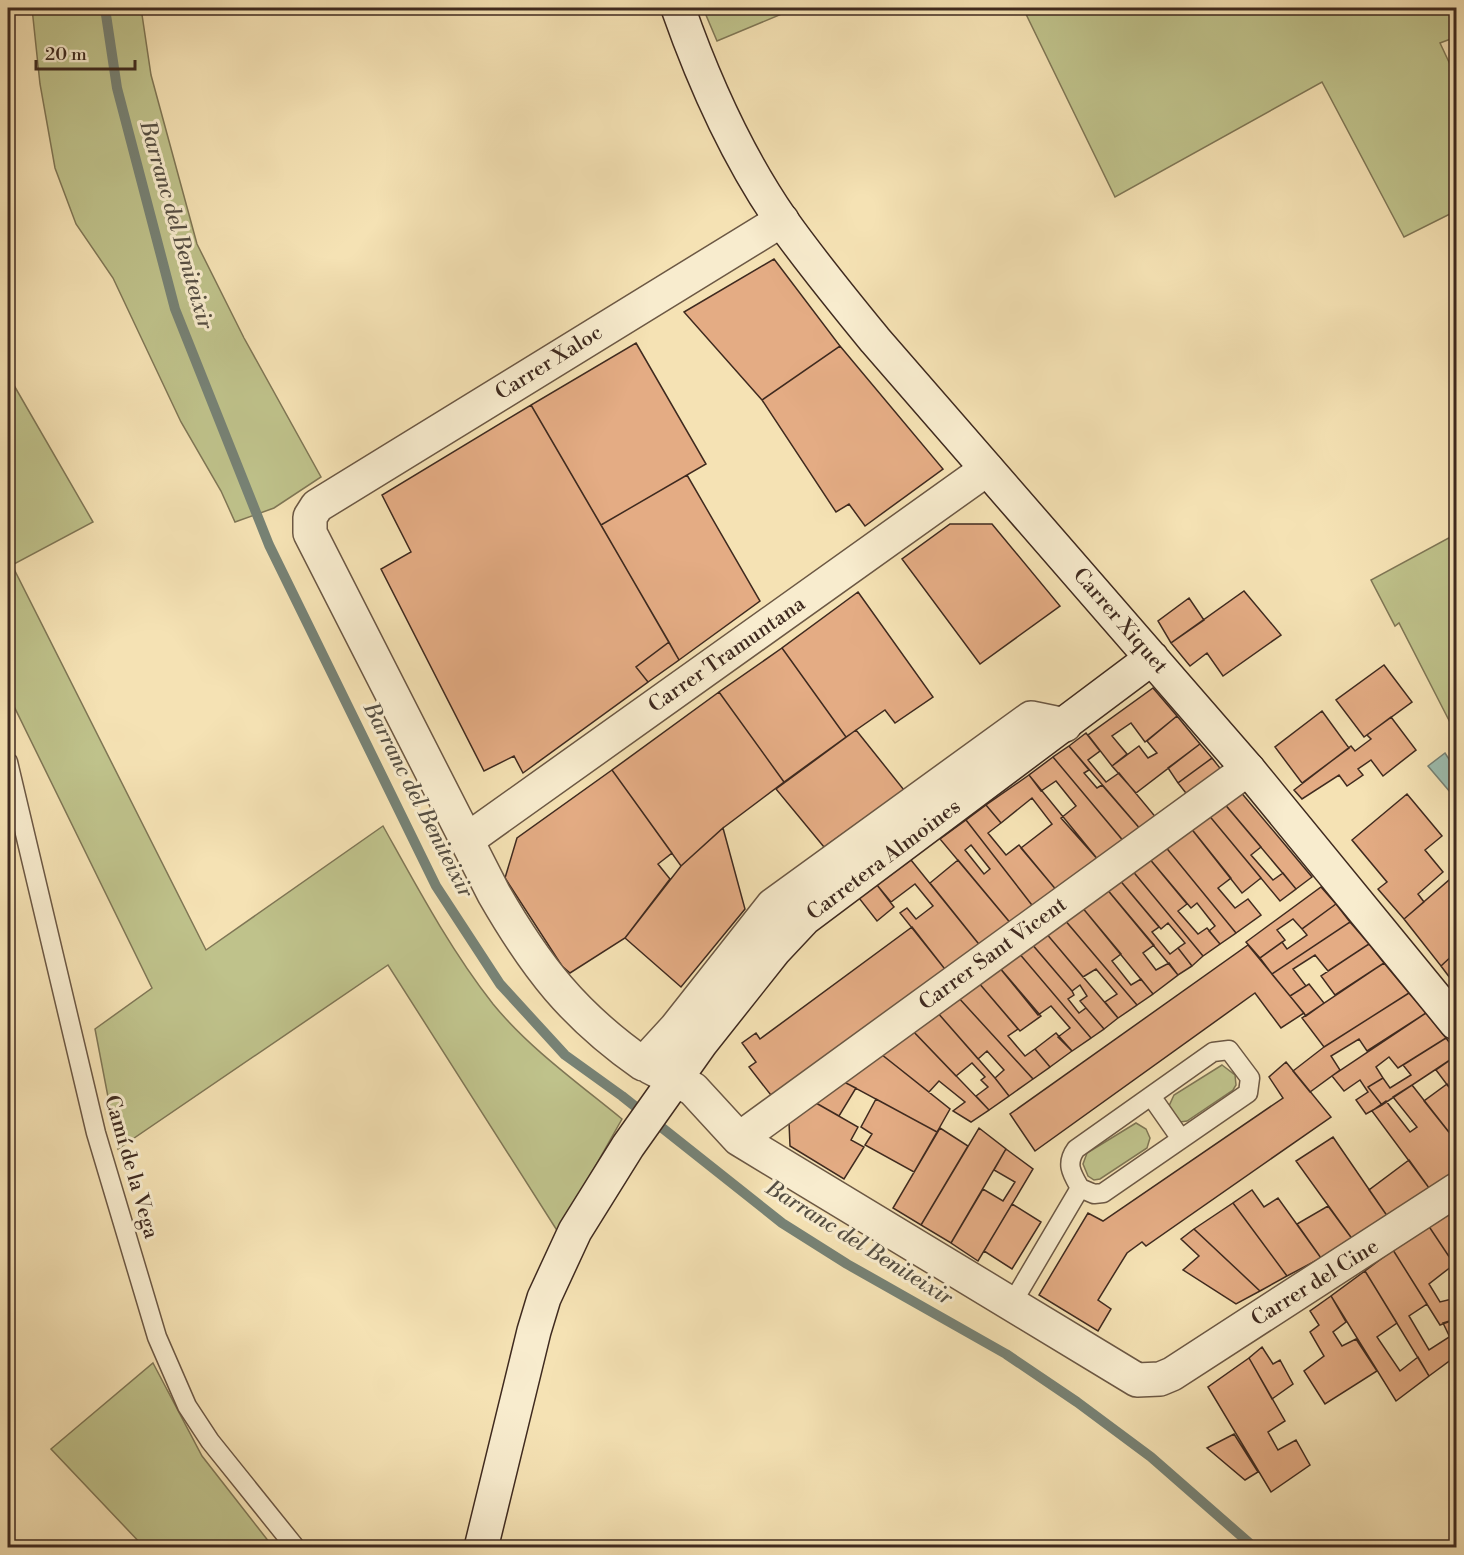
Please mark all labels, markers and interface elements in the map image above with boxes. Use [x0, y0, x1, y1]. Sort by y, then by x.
scale bar [36, 33, 135, 71]
text: 20 m [45, 43, 87, 66]
water label: Barranc del Beniteixir [133, 117, 219, 333]
street label: Carrer Xaloc [491, 320, 607, 406]
street label: Carrer Xiquet [1067, 563, 1173, 680]
street label: Carrer Tramuntana [644, 591, 811, 719]
water label: Barranc del Beniteixir [357, 697, 479, 903]
street label: Carretera Almoines [802, 794, 966, 926]
street label: Carrer Sant Vicent [914, 891, 1072, 1016]
street label: Camí de la Vega [98, 1092, 164, 1242]
water label: Barranc del Beniteixir [760, 1174, 958, 1312]
street label: Carrer del Cine [1247, 1234, 1383, 1332]

